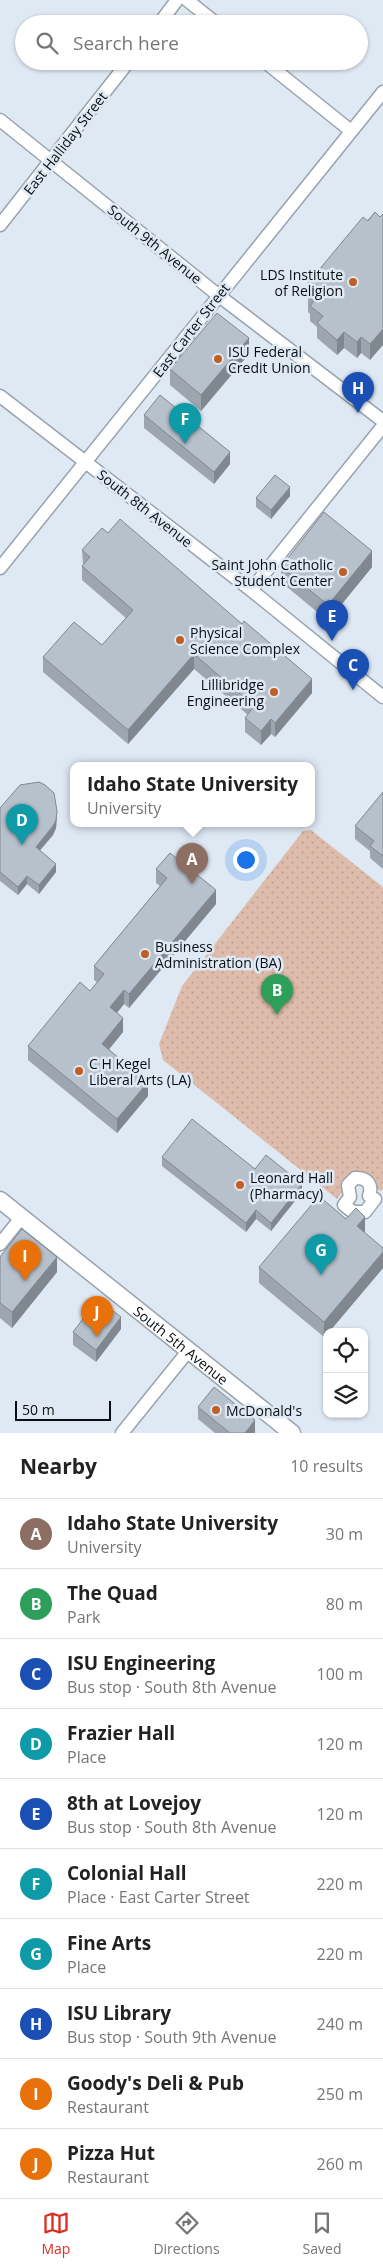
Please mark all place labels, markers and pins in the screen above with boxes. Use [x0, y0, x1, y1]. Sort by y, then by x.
place label: LDS Institute of Religion [260, 265, 343, 300]
marker: LDS Institute of Religion [347, 276, 359, 288]
place label: ISU Federal Credit Union [228, 342, 310, 377]
marker: ISU Federal Credit Union [212, 353, 224, 365]
pin: H [342, 372, 374, 413]
pin: F [169, 403, 201, 444]
place label: Saint John Catholic Student Center [211, 555, 333, 590]
marker: Saint John Catholic Student Center [337, 566, 349, 578]
pin: E [316, 600, 348, 641]
place label: Physical Science Complex [190, 623, 301, 658]
marker: Physical Science Complex [174, 634, 186, 646]
pin: C [337, 649, 369, 690]
place label: Lillibridge Engineering [187, 675, 264, 710]
marker: Lillibridge Engineering [268, 686, 280, 698]
pin: D [6, 804, 38, 845]
pin: A [176, 843, 208, 884]
place label: Business Administration (BA) [155, 937, 282, 972]
marker: Business Administration (BA) [139, 948, 151, 960]
pin: B [261, 974, 293, 1015]
place label: C H Kegel Liberal Arts (LA) [89, 1054, 191, 1089]
marker: C H Kegel Liberal Arts (LA) [73, 1065, 85, 1077]
place label: Leonard Hall (Pharmacy) [250, 1168, 333, 1203]
marker: Leonard Hall (Pharmacy) [234, 1179, 246, 1191]
pin: G [305, 1234, 337, 1275]
pin: I [9, 1240, 41, 1281]
pin: J [81, 1296, 113, 1337]
place label: McDonald's [226, 1401, 302, 1420]
marker: McDonald's [210, 1404, 222, 1416]

